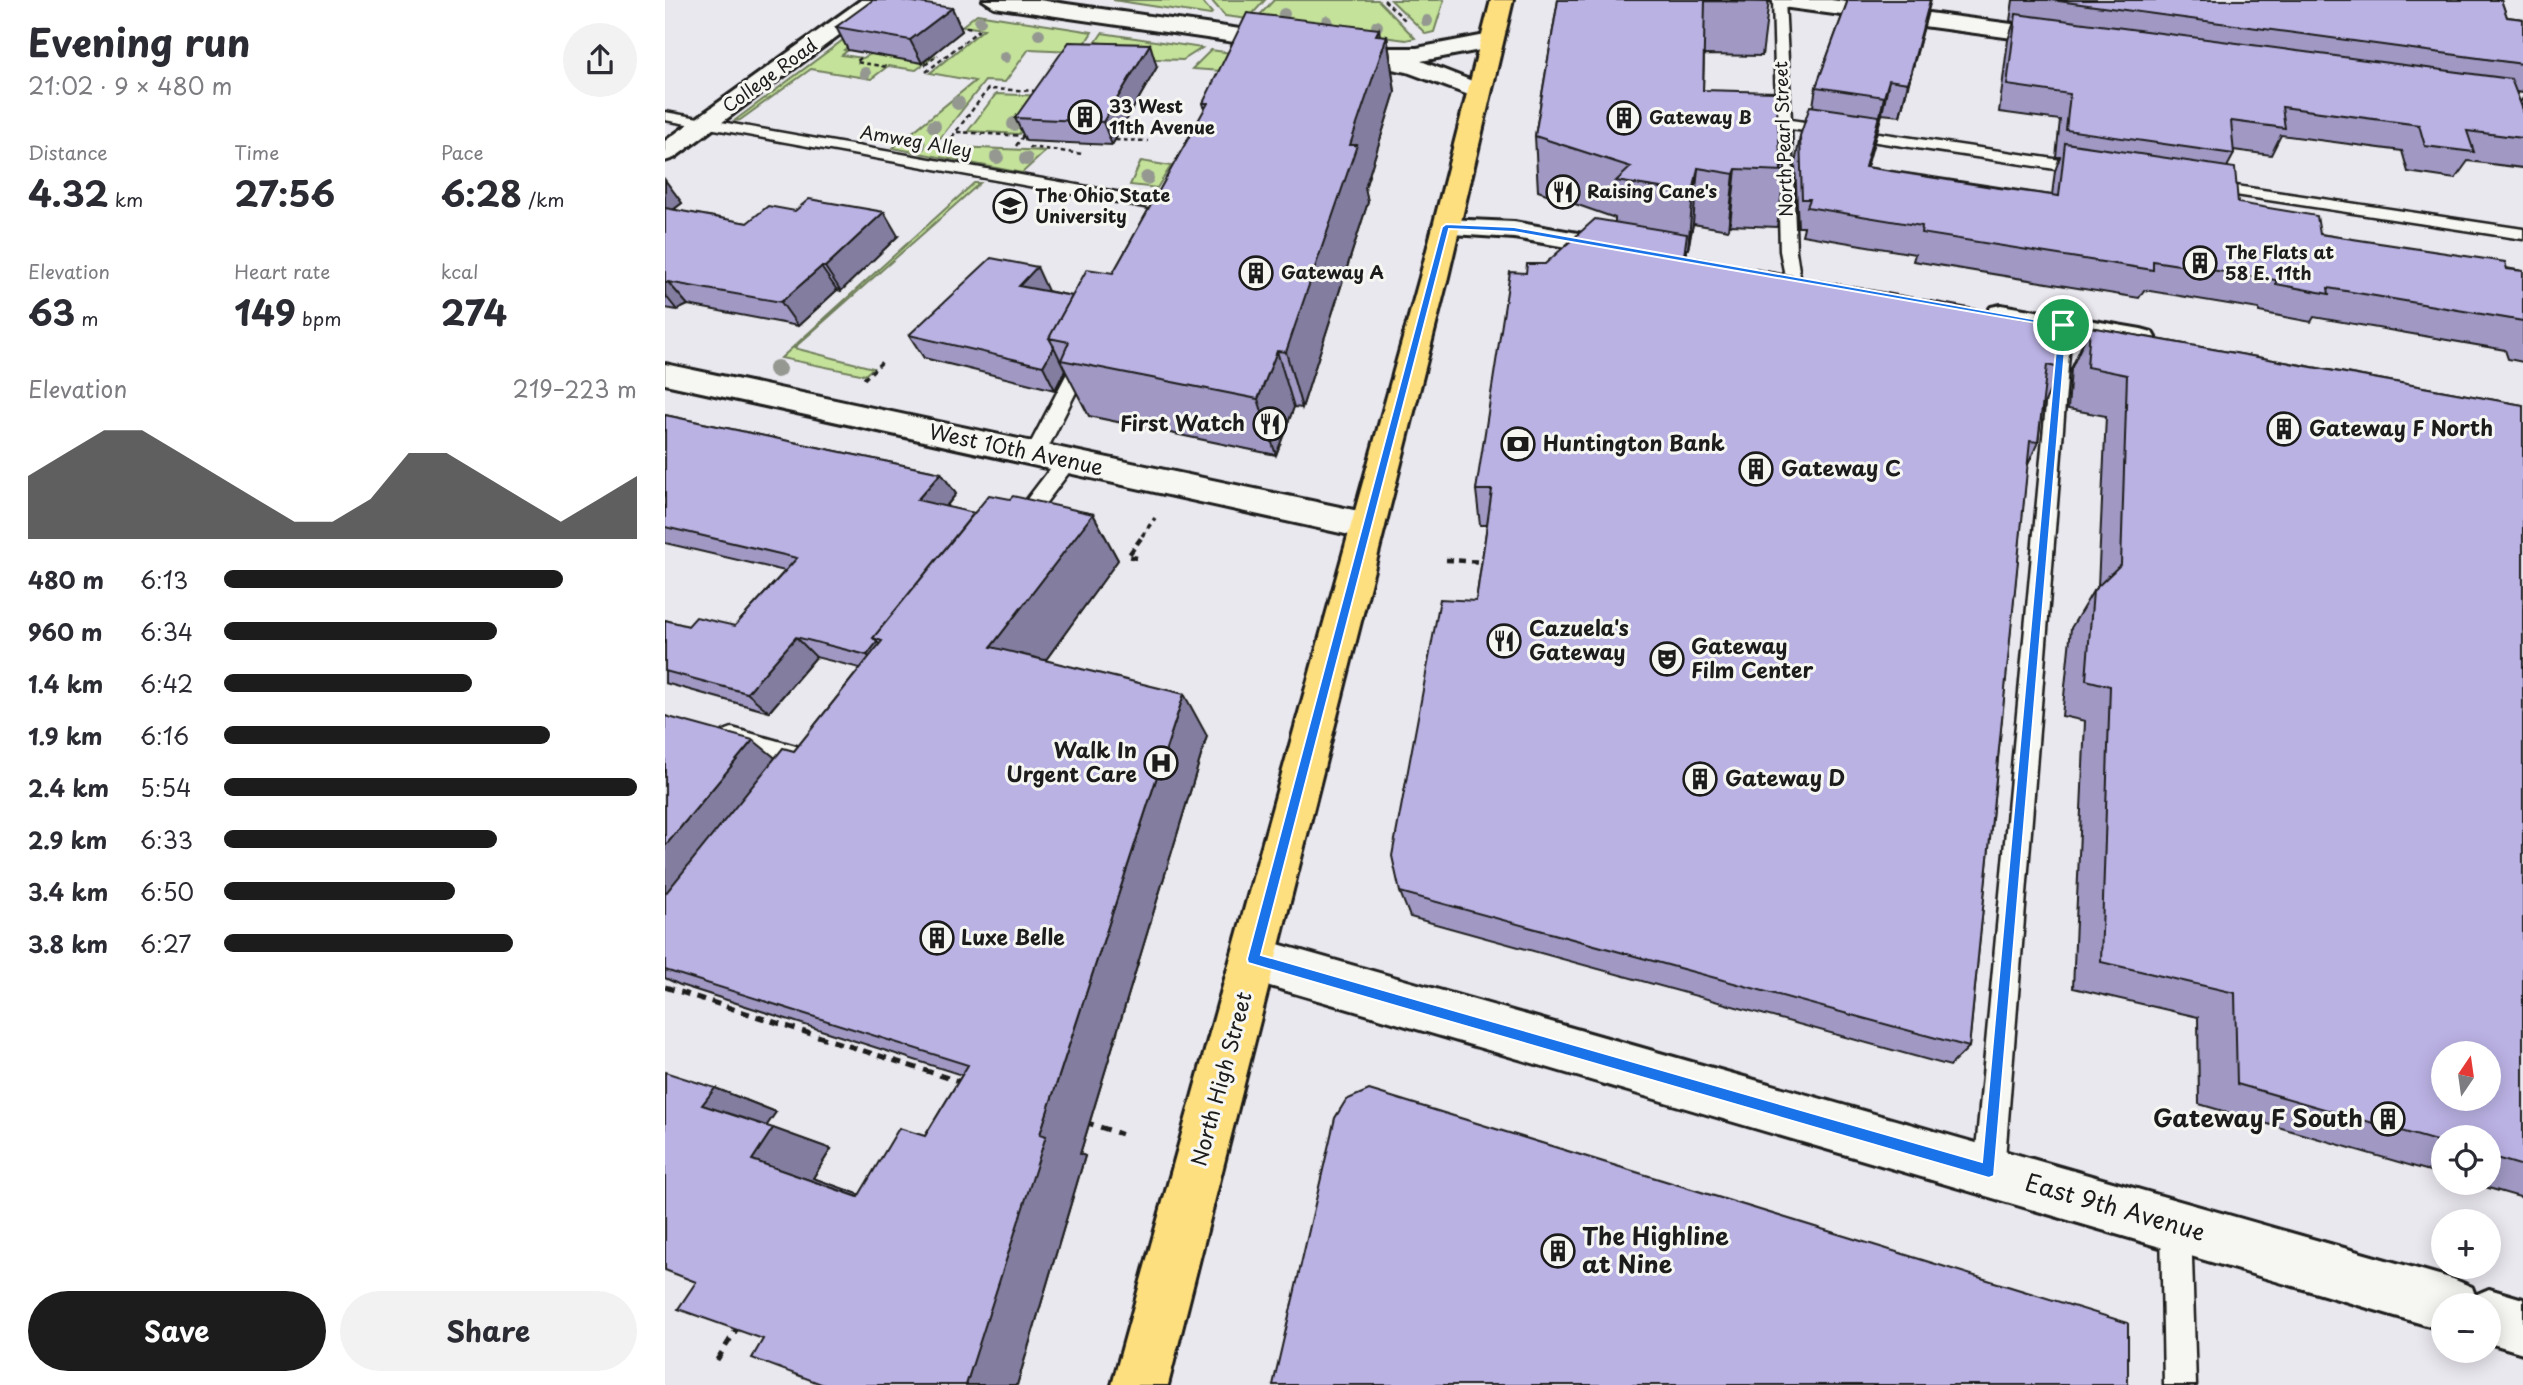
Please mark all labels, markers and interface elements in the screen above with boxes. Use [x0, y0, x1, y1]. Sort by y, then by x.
text: Evening run [28, 13, 250, 70]
button: share [563, 23, 637, 97]
street label: College Road [716, 31, 822, 118]
street label: North Pearl Street [1766, 61, 1799, 218]
text: 21:02 · 9 × 480 m [28, 68, 233, 103]
place label: 33 West 11th Avenue [1109, 92, 1215, 140]
building icon: 33 West 11th Avenue [1066, 98, 1104, 136]
building icon: Gateway B [1605, 99, 1643, 137]
place label: Gateway B [1649, 103, 1752, 130]
street label: Amweg Alley [858, 117, 974, 164]
text: Distance [28, 138, 108, 166]
text: Time [234, 138, 279, 166]
text: Pace [441, 138, 484, 166]
text: 4.32 [28, 166, 109, 219]
text: 27:56 [234, 166, 335, 219]
text: 6:28 [441, 166, 522, 219]
restaurant icon: Raising Cane's [1544, 173, 1582, 211]
place label: Raising Cane's [1587, 177, 1718, 204]
place label: The Ohio State University [1035, 181, 1171, 229]
text: km [109, 185, 143, 213]
text: /km [522, 185, 565, 213]
school or university icon: The Ohio State University [991, 187, 1029, 225]
place label: The Flats at 58 E. 11th [2225, 238, 2334, 286]
building icon: The Flats at 58 E. 11th [2181, 244, 2219, 282]
building icon: Gateway A [1237, 254, 1275, 292]
text: Elevation [28, 257, 110, 285]
text: Heart rate [234, 257, 330, 285]
text: kcal [441, 257, 479, 285]
place label: Gateway A [1281, 258, 1384, 285]
text: 63 [28, 285, 75, 338]
text: 149 [234, 285, 296, 338]
text: 274 [441, 285, 507, 338]
pin [2033, 295, 2093, 355]
text: m [75, 304, 99, 332]
text: bpm [296, 304, 341, 332]
icon: arrive [2044, 306, 2082, 344]
text: Elevation [28, 371, 127, 406]
text: 219–223 m [513, 371, 637, 406]
restaurant icon: First Watch [1251, 405, 1289, 443]
place label: First Watch [1120, 406, 1245, 438]
building icon: Gateway F North [2265, 410, 2303, 448]
place label: Gateway F North [2309, 411, 2493, 443]
street label: West 10th Avenue [926, 414, 1106, 482]
bank icon: Huntington Bank [1499, 425, 1537, 463]
place label: Huntington Bank [1543, 426, 1725, 458]
building icon: Gateway C [1737, 450, 1775, 488]
place label: Gateway C [1781, 451, 1901, 483]
text: 480 m [28, 562, 104, 597]
text: 6:13 [140, 562, 188, 597]
place label: Cazuela's Gateway [1529, 611, 1629, 667]
text: 960 m [28, 614, 102, 649]
text: 6:34 [140, 614, 193, 649]
restaurant icon: Cazuela's Gateway [1485, 622, 1523, 660]
place label: Gateway Film Center [1691, 629, 1813, 685]
theatre icon: Gateway Film Center [1648, 640, 1686, 678]
text: 1.4 km [28, 666, 103, 701]
text: 6:42 [140, 666, 193, 701]
text: 1.9 km [28, 718, 102, 753]
text: 6:16 [140, 718, 189, 753]
place label: Walk In Urgent Care [1006, 733, 1137, 789]
hospital icon: Walk In Urgent Care [1142, 744, 1180, 782]
building icon: Gateway D [1681, 760, 1719, 798]
place label: Gateway D [1725, 761, 1845, 793]
text: 2.4 km [28, 770, 109, 805]
text: 5:54 [140, 770, 191, 805]
text: 2.9 km [28, 822, 107, 857]
text: 6:33 [140, 822, 193, 857]
text: 3.4 km [28, 874, 108, 909]
text: 6:50 [140, 874, 194, 909]
building icon: Luxe Belle [918, 919, 956, 957]
place label: Luxe Belle [961, 920, 1065, 952]
text: 3.8 km [28, 926, 108, 961]
text: 6:27 [140, 926, 191, 961]
street label: North High Street [1181, 988, 1259, 1169]
north arrow [2431, 1041, 2501, 1111]
map controls [2431, 1041, 2501, 1363]
place label: Gateway F South [2153, 1099, 2363, 1135]
building icon: Gateway F South [2369, 1100, 2407, 1138]
button: locate [2431, 1125, 2501, 1195]
street label: East 9th Avenue [2021, 1163, 2210, 1249]
button: + [2431, 1209, 2501, 1279]
place label: The Highline at Nine [1582, 1217, 1729, 1281]
building icon: The Highline at Nine [1539, 1232, 1577, 1270]
button: Save [28, 1291, 326, 1371]
button: Share [340, 1291, 637, 1371]
button: − [2431, 1293, 2501, 1363]

